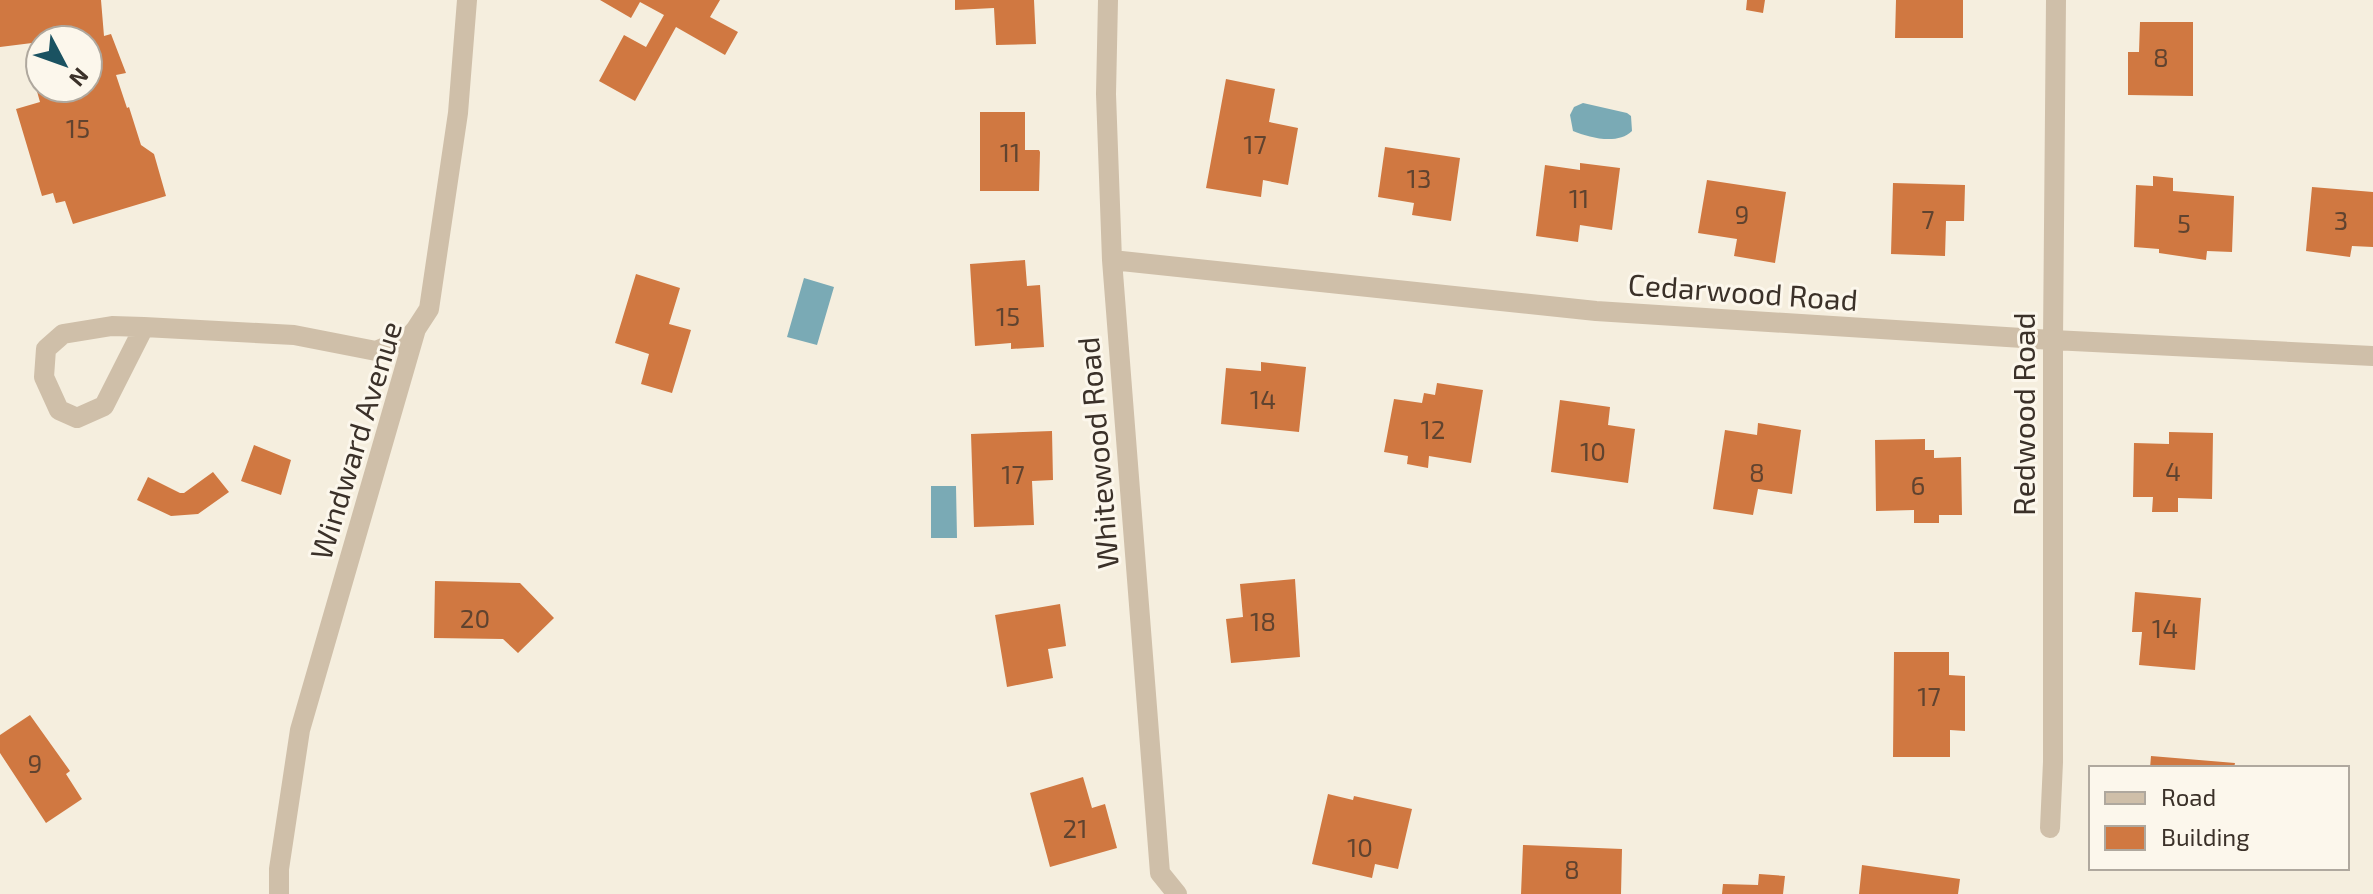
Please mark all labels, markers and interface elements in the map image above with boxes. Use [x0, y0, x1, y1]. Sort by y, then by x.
north arrow [24, 24, 104, 104]
house number: 8 [2153, 41, 2169, 72]
text: N [65, 63, 95, 92]
house number: 15 [66, 112, 90, 143]
house number: 17 [1243, 128, 1267, 159]
house number: 11 [1000, 136, 1020, 167]
house number: 13 [1407, 162, 1431, 193]
house number: 11 [1569, 182, 1589, 213]
house number: 9 [1735, 198, 1749, 229]
house number: 7 [1921, 203, 1935, 234]
house number: 3 [2334, 204, 2348, 235]
house number: 5 [2177, 207, 2191, 238]
street label: Cedarwood Road [1627, 265, 1859, 317]
house number: 15 [996, 300, 1020, 331]
street label: Redwood Road [2005, 312, 2041, 516]
street label: Windward Avenue [302, 317, 408, 563]
street label: Whitewood Road [1069, 336, 1125, 570]
house number: 14 [1250, 383, 1276, 414]
house number: 12 [1421, 413, 1445, 444]
house number: 10 [1580, 435, 1606, 466]
house number: 4 [2165, 455, 2181, 486]
house number: 8 [1749, 456, 1765, 487]
house number: 17 [1001, 458, 1025, 489]
house number: 6 [1911, 469, 1925, 500]
house number: 20 [460, 602, 490, 633]
house number: 18 [1250, 605, 1276, 636]
house number: 14 [2152, 612, 2178, 643]
house number: 17 [1917, 680, 1941, 711]
house number: 9 [28, 747, 42, 778]
legend [2089, 766, 2349, 870]
text: Road [2161, 782, 2216, 811]
house number: 21 [1063, 812, 1087, 843]
text: Building [2161, 822, 2250, 851]
house number: 10 [1347, 831, 1373, 862]
house number: 8 [1564, 853, 1580, 884]

